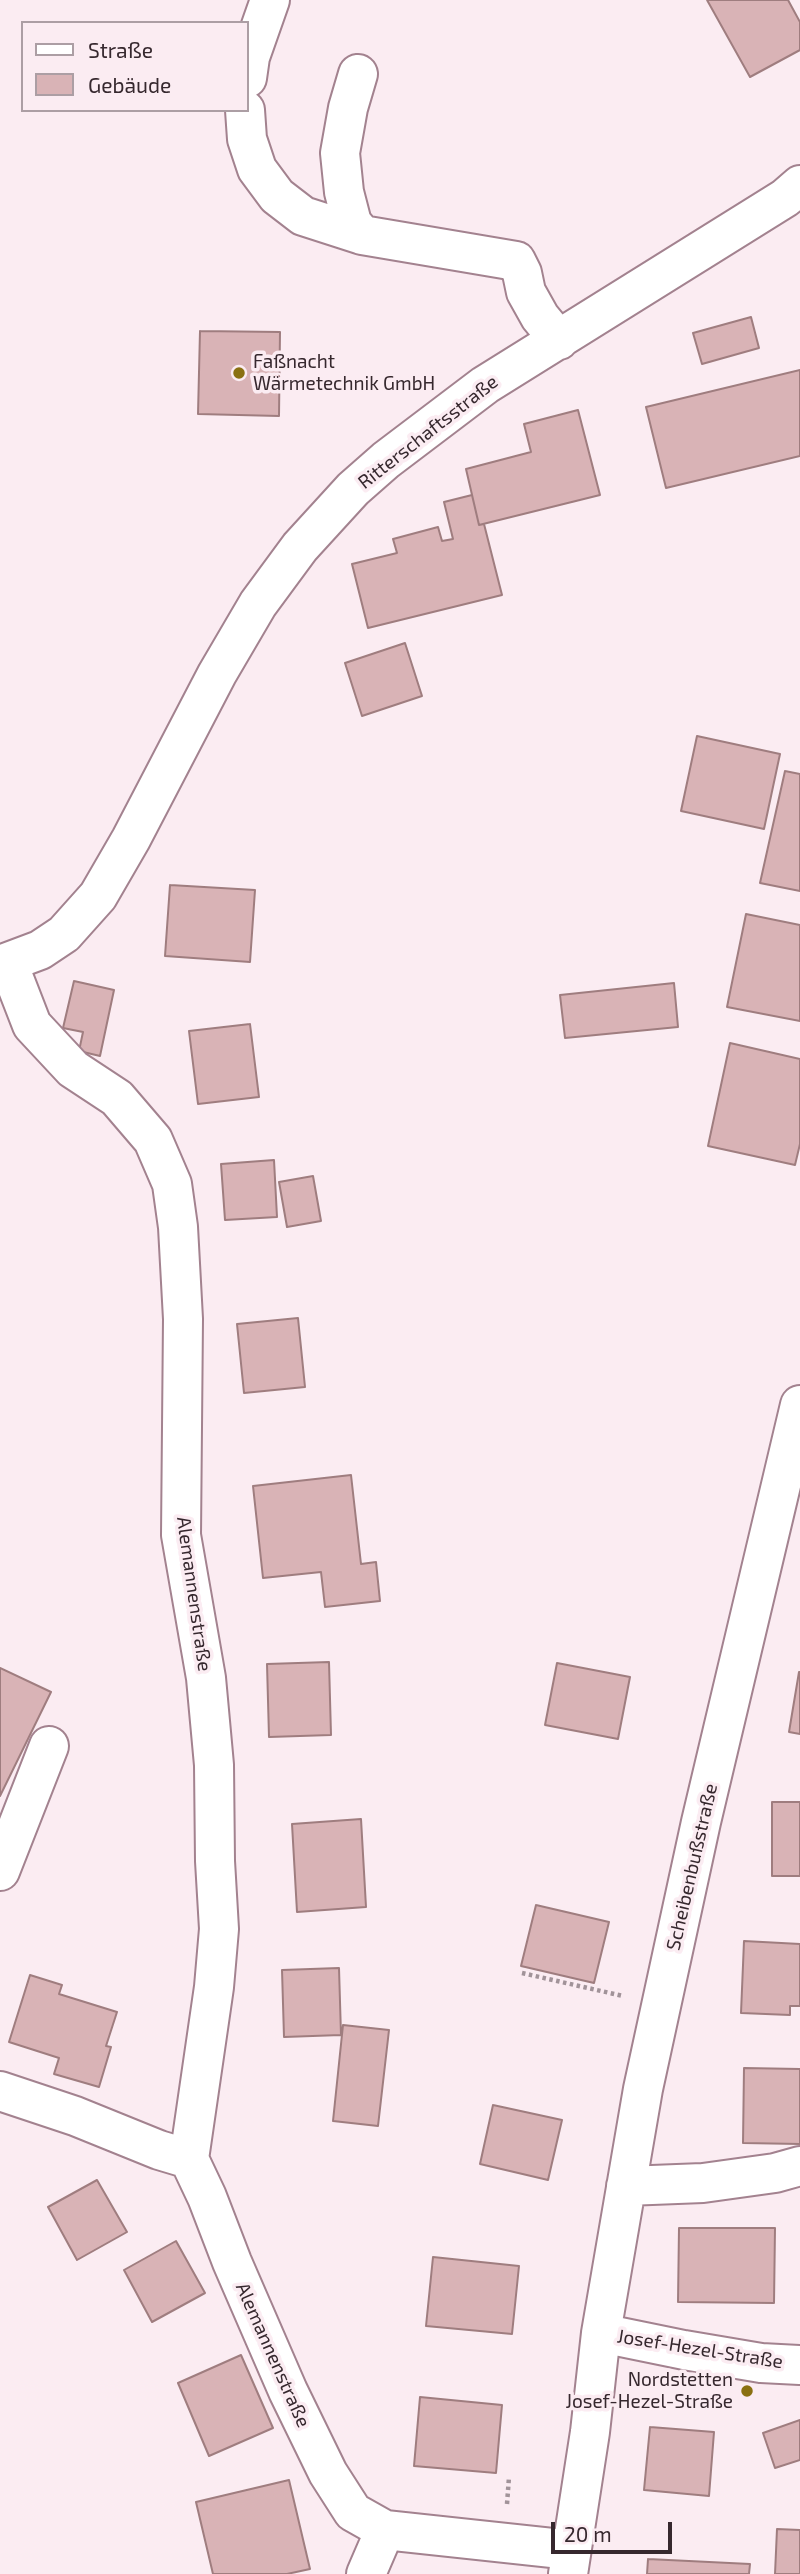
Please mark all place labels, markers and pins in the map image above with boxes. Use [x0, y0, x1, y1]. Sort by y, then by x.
place label: Faßnacht Wärmetechnik GmbH [253, 351, 435, 395]
marker: Faßnacht Wärmetechnik GmbH [231, 365, 247, 381]
place label: Nordstetten Josef-Hezel-Straße [566, 2369, 733, 2413]
marker: Nordstetten Josef-Hezel-Straße [739, 2383, 755, 2399]

